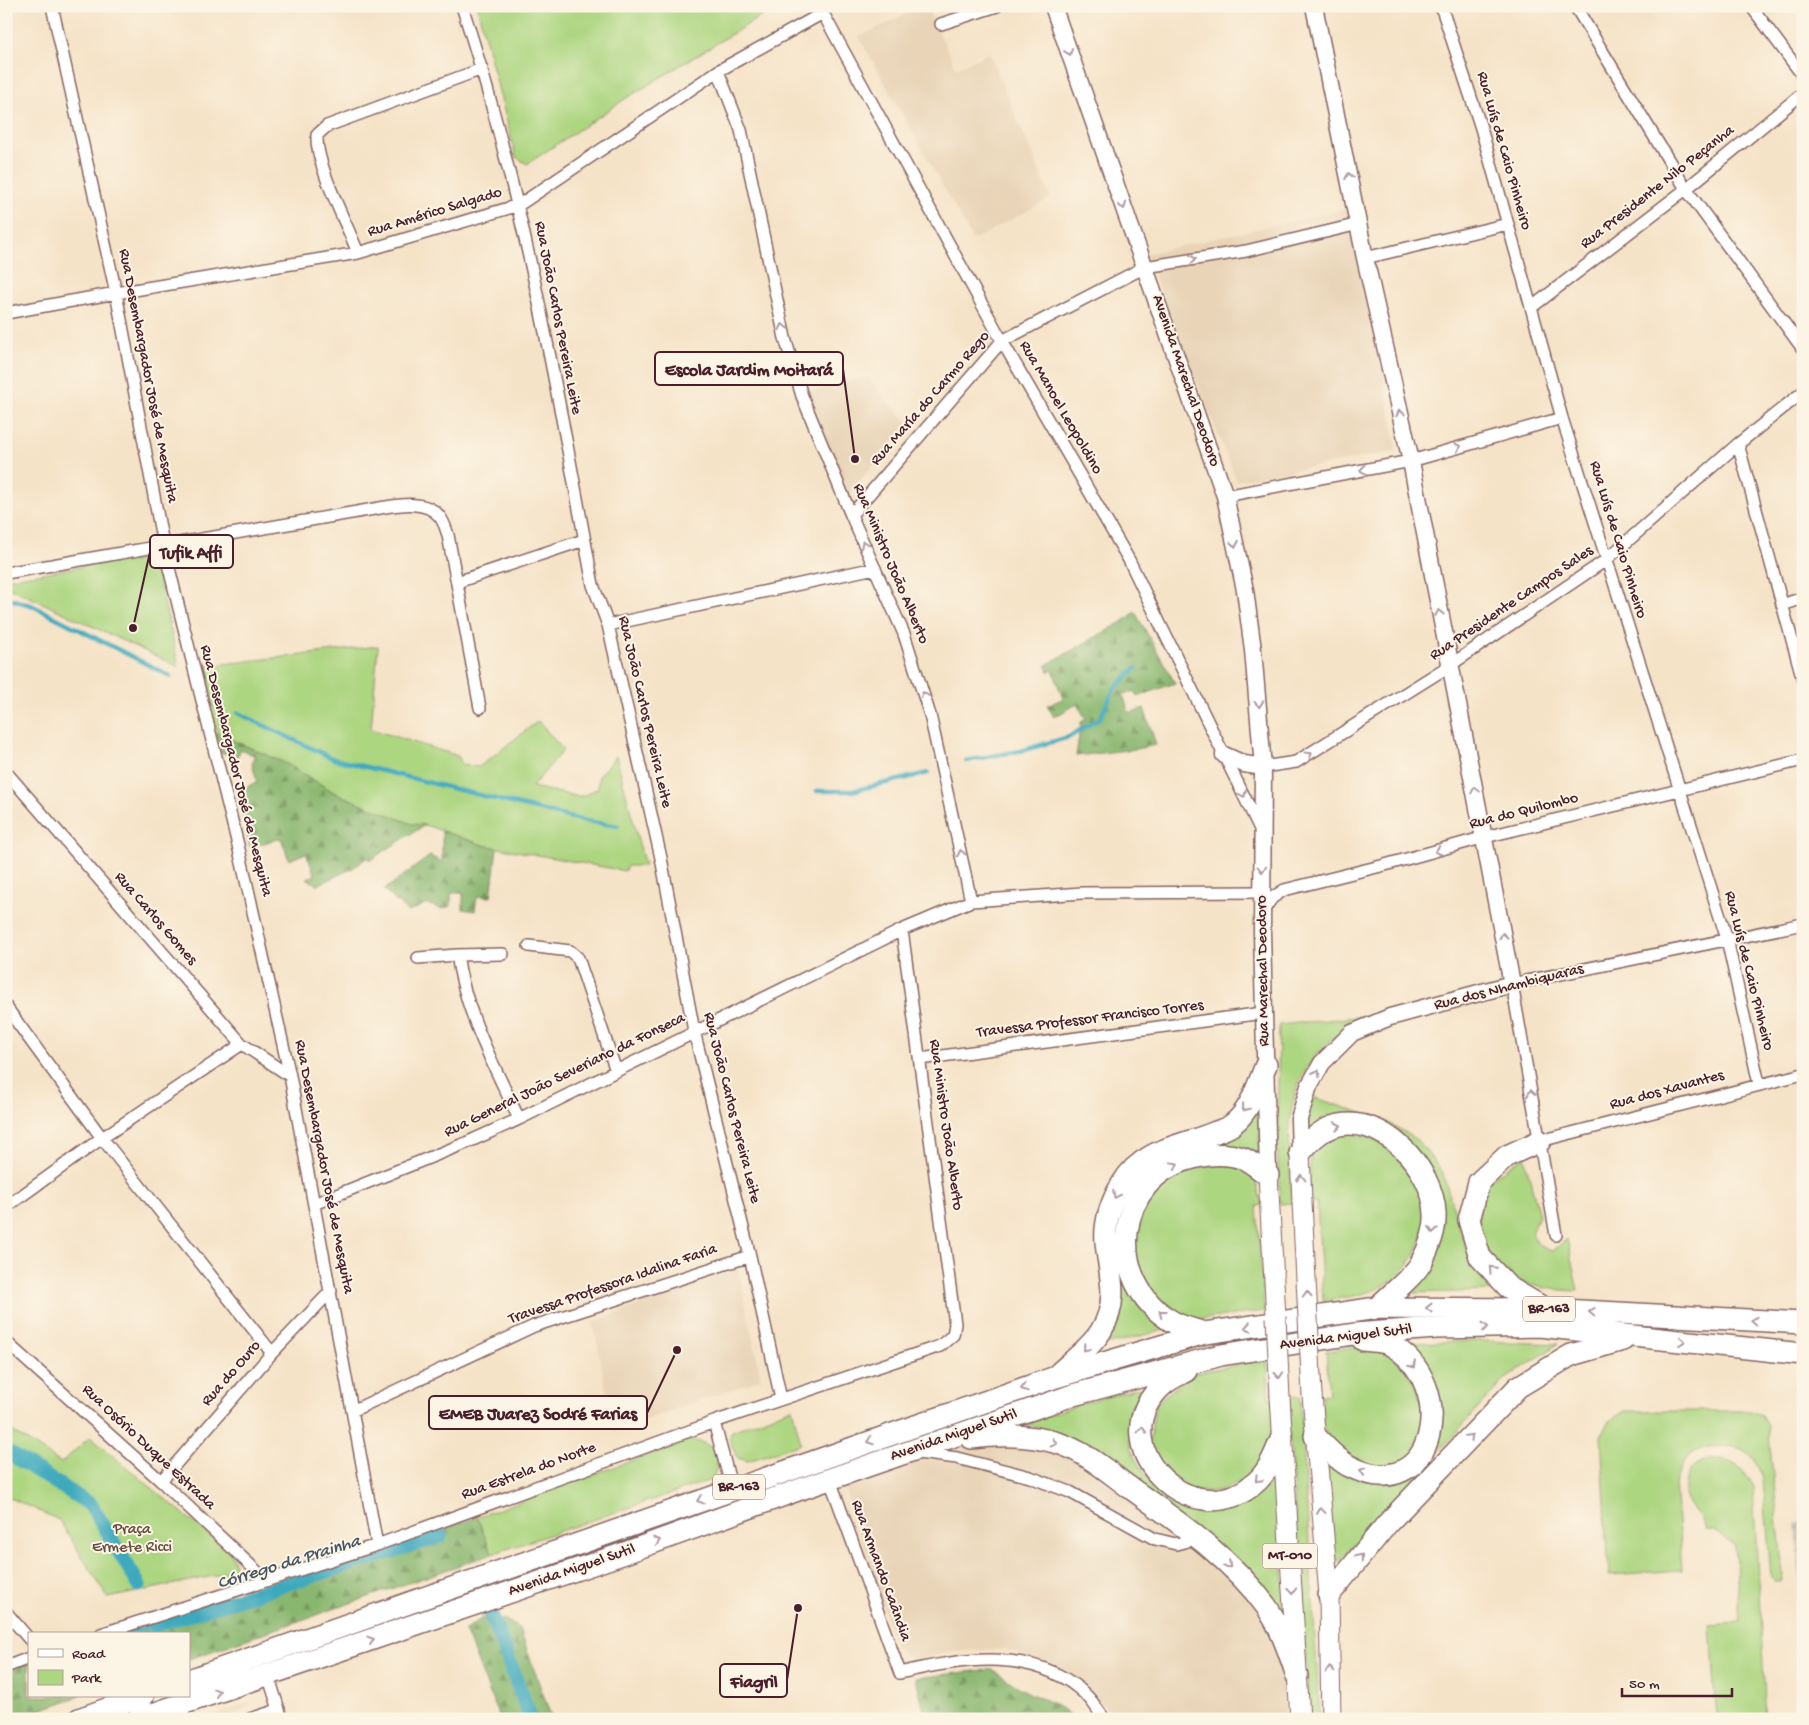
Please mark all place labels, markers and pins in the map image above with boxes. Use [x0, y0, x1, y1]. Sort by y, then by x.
callout: Escola Jardim Moitará [655, 352, 843, 385]
callout: Tufik Affi [150, 535, 233, 568]
callout: EMEB Juarez Sodré Farias [429, 1396, 647, 1429]
callout: Fiagril [720, 1664, 787, 1697]

